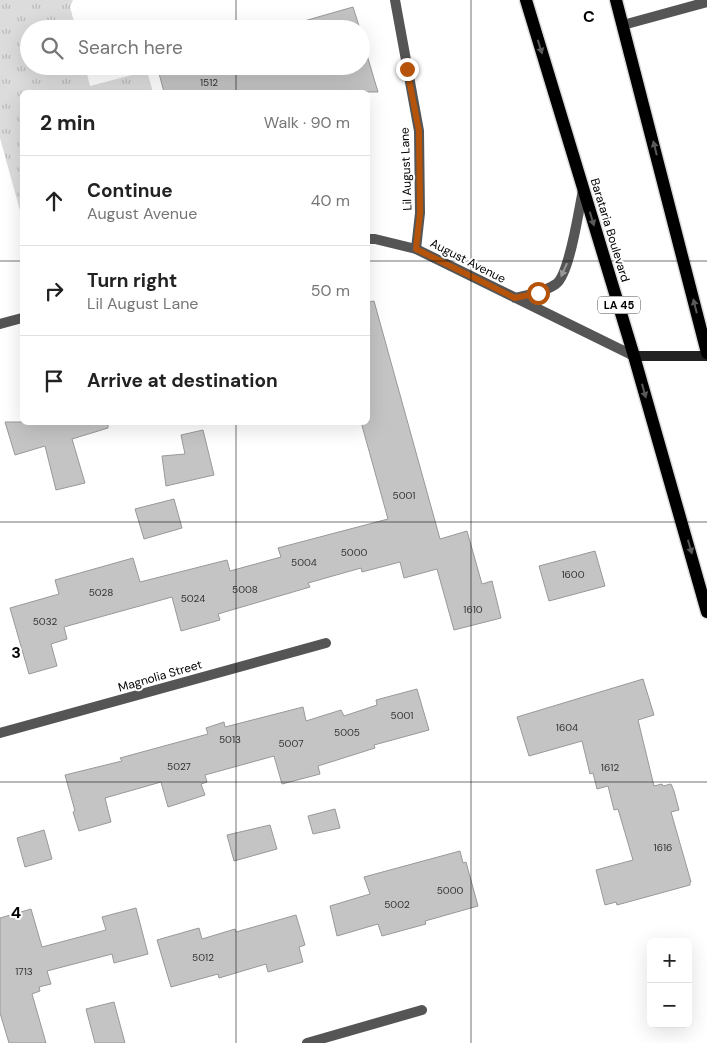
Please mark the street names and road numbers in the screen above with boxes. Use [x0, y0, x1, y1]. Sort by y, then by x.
street label: Lil August Lane [397, 127, 415, 211]
street label: Barataria Boulevard [587, 176, 633, 284]
street label: August Avenue [428, 235, 509, 287]
road number: LA 45 [598, 296, 640, 314]
street label: Magnolia Street [116, 656, 204, 696]

